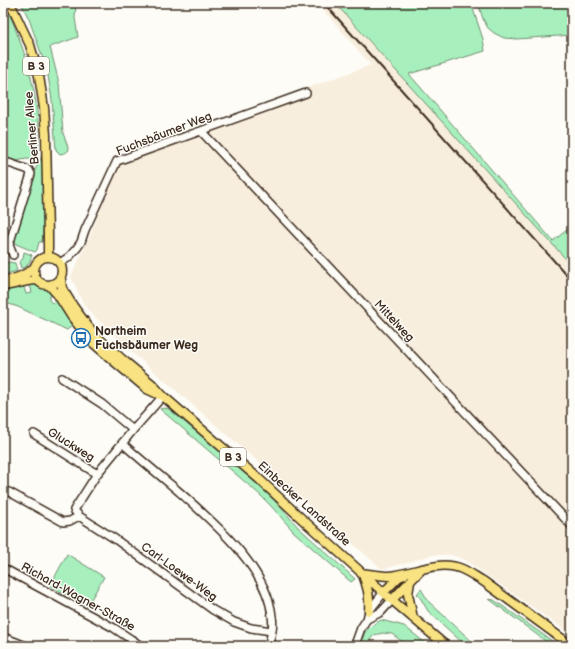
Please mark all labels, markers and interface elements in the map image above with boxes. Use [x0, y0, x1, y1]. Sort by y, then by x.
road number: B 3 [23, 57, 49, 75]
street label: Berliner Allee [21, 91, 43, 165]
street label: Fuchsbäumer Weg [114, 109, 214, 159]
street label: Mittelweg [371, 297, 417, 345]
place label: Northeim Fuchsbäumer Weg [95, 324, 198, 353]
bus stop icon: Northeim Fuchsbäumer Weg [70, 327, 92, 349]
street label: Gluckweg [45, 425, 97, 465]
road number: B 3 [220, 448, 246, 466]
street label: Einbecker Landstraße [255, 458, 353, 550]
street label: Carl-Loewe-Weg [138, 539, 220, 605]
street label: Richard-Wagner-Straße [18, 559, 138, 635]

